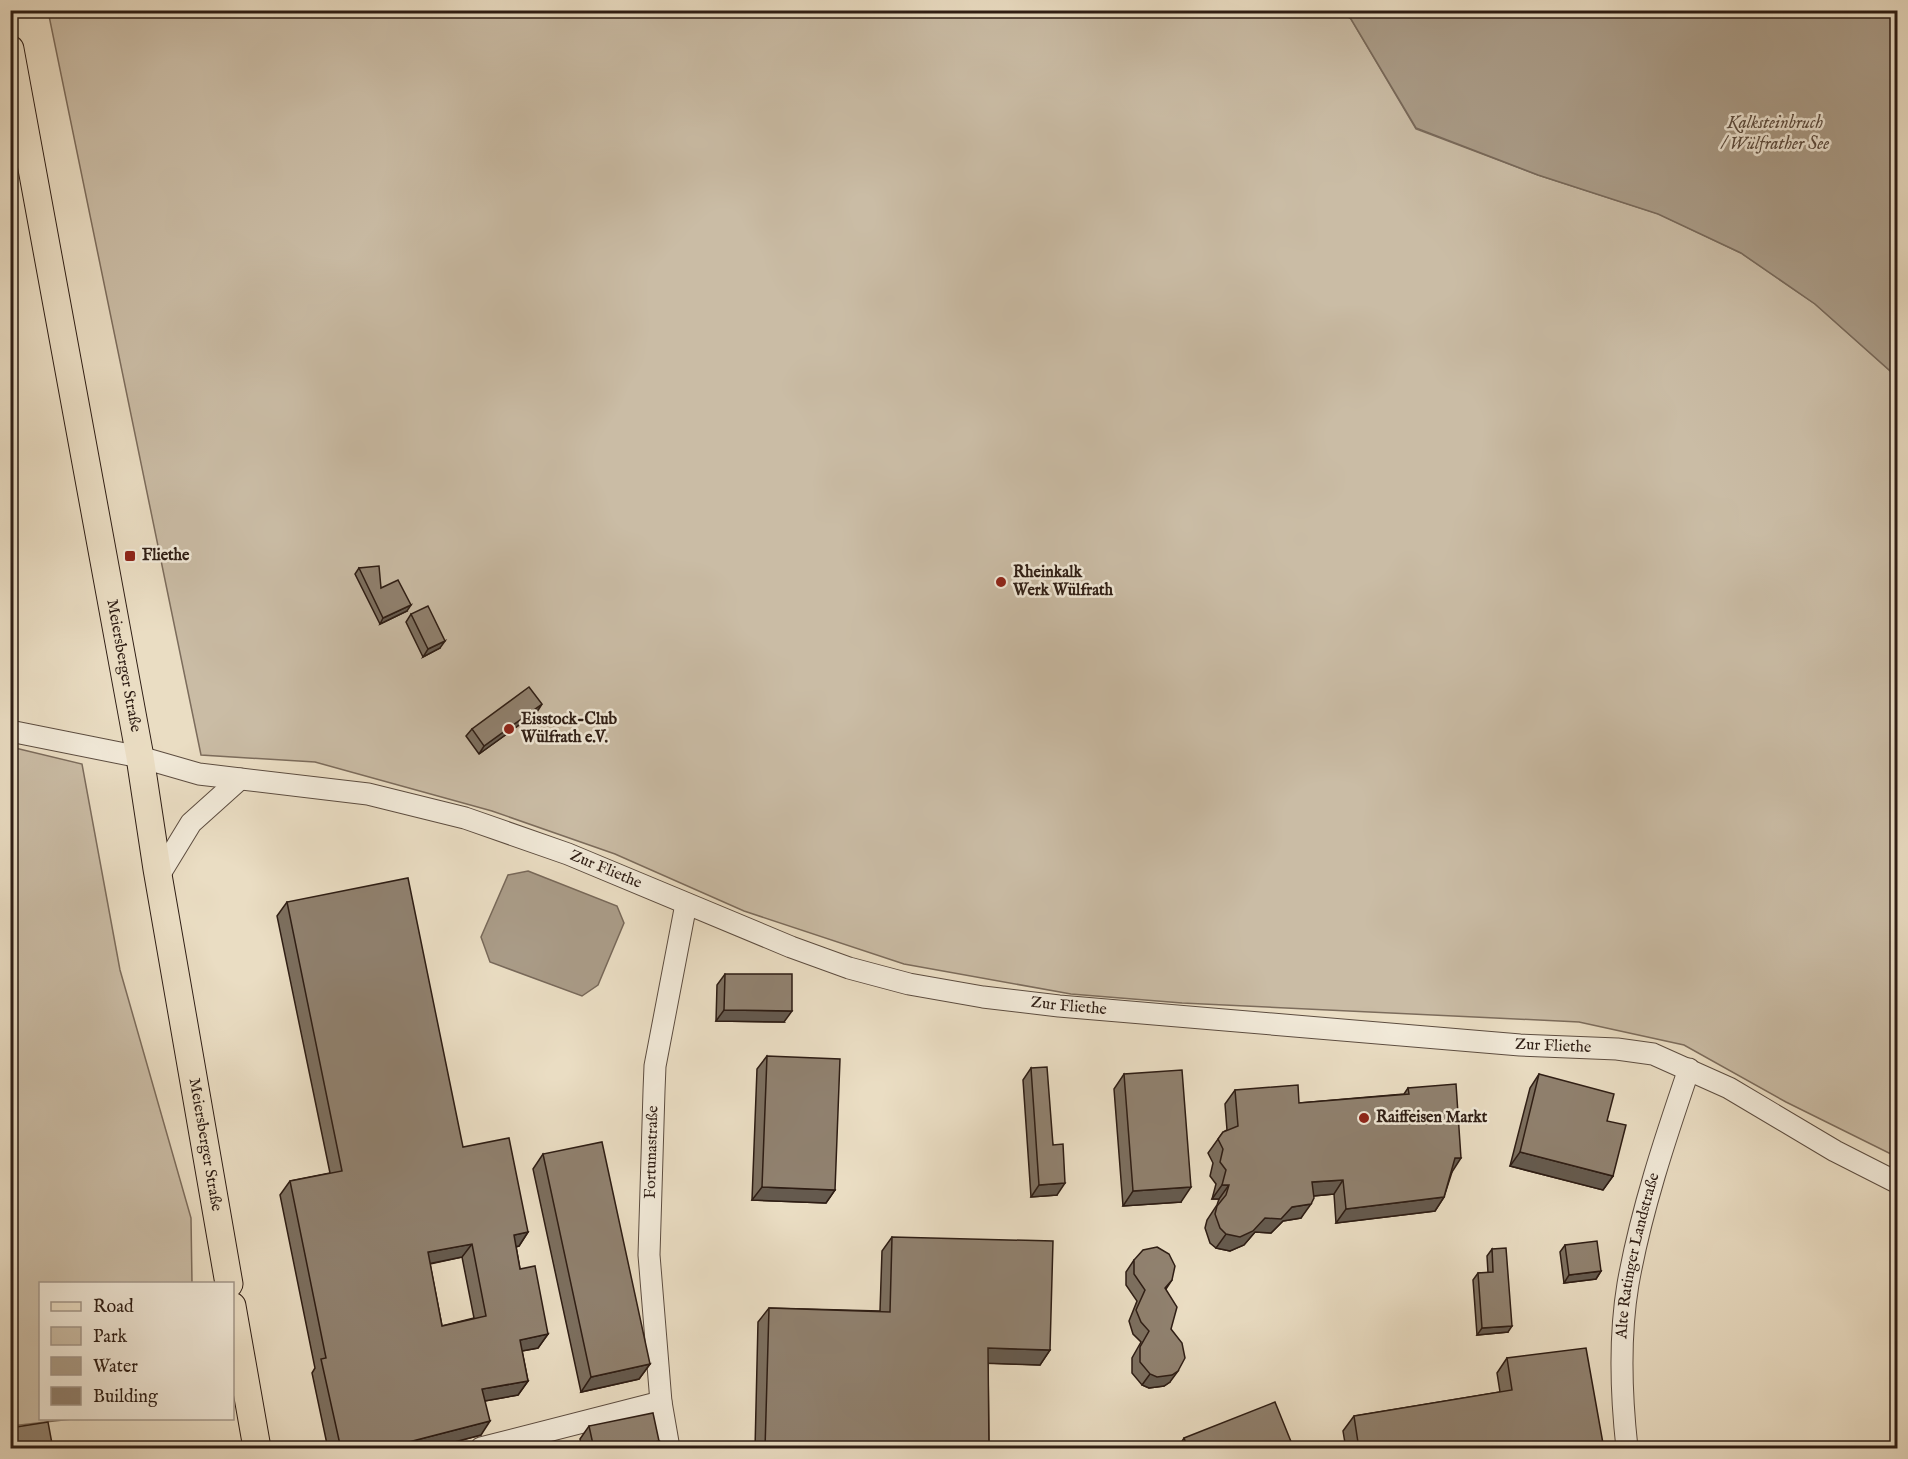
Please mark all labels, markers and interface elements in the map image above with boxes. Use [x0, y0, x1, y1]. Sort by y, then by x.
water label: Kalksteinbruch / Wülfrather See [1720, 112, 1829, 156]
place label: Fliethe [142, 546, 190, 566]
marker: Fliethe [123, 549, 137, 563]
place label: Rheinkalk Werk Wülfrath [1012, 563, 1114, 601]
marker: Rheinkalk Werk Wülfrath [994, 575, 1008, 589]
street label: Meiersberger Straße [101, 598, 145, 734]
place label: Eisstock-Club Wülfrath e.V. [520, 710, 618, 748]
marker: Eisstock-Club Wülfrath e.V. [502, 722, 516, 736]
street label: Zur Fliethe [567, 846, 645, 894]
street label: Zur Fliethe [1030, 993, 1108, 1020]
street label: Zur Fliethe [1515, 1035, 1592, 1058]
street label: Meiersberger Straße [183, 1077, 226, 1213]
street label: Fortunastraße [641, 1105, 664, 1199]
place label: Raiffeisen Markt [1376, 1108, 1488, 1128]
marker: Raiffeisen Markt [1357, 1111, 1371, 1125]
street label: Alte Ratinger Landstraße [1612, 1170, 1665, 1340]
legend [39, 1282, 234, 1420]
text: Road [93, 1296, 134, 1319]
text: Park [93, 1326, 128, 1349]
text: Water [93, 1356, 138, 1379]
text: Building [93, 1386, 158, 1409]

